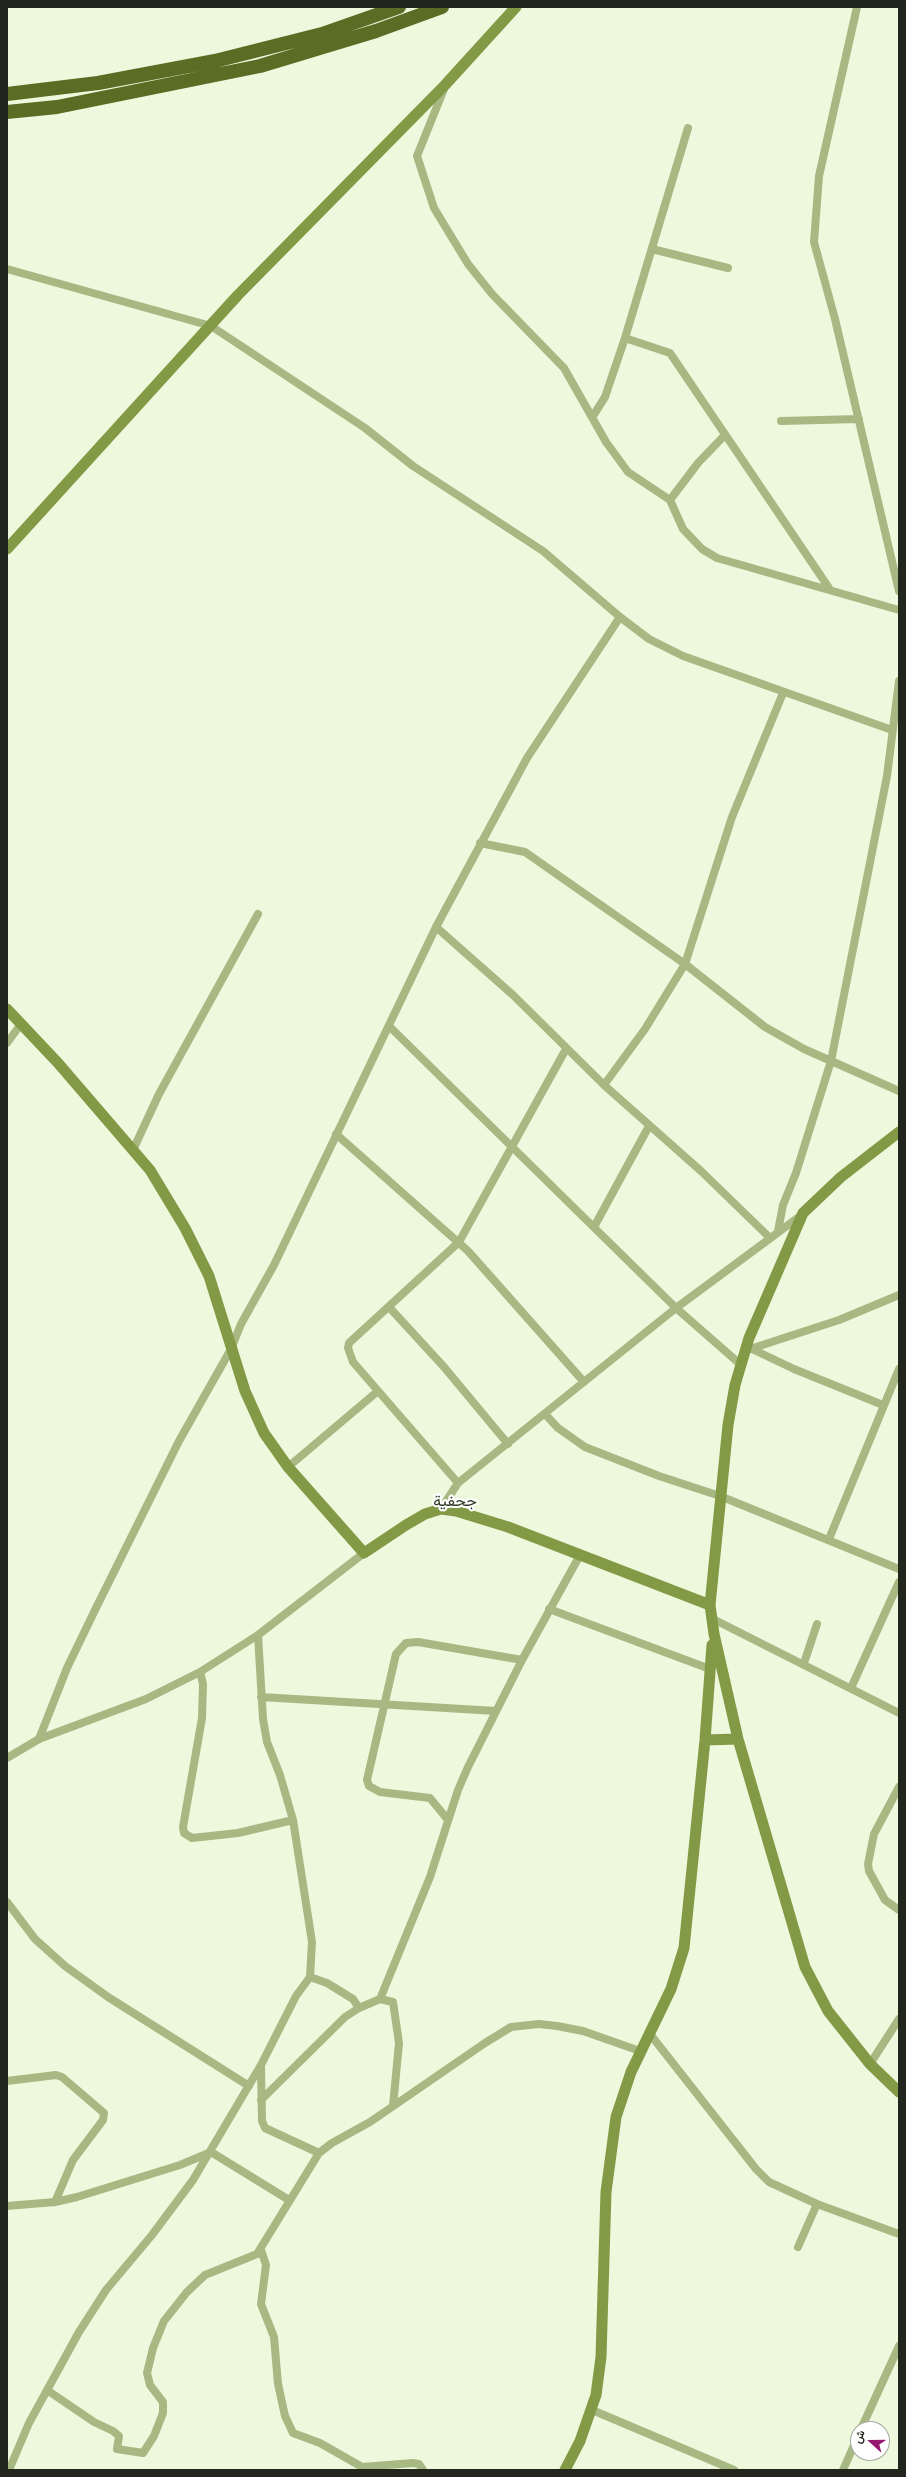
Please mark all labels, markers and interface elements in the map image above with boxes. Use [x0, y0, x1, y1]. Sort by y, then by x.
district label: جحفية [433, 1493, 477, 1513]
north arrow [850, 2421, 890, 2461]
text: ش [851, 2428, 869, 2446]

